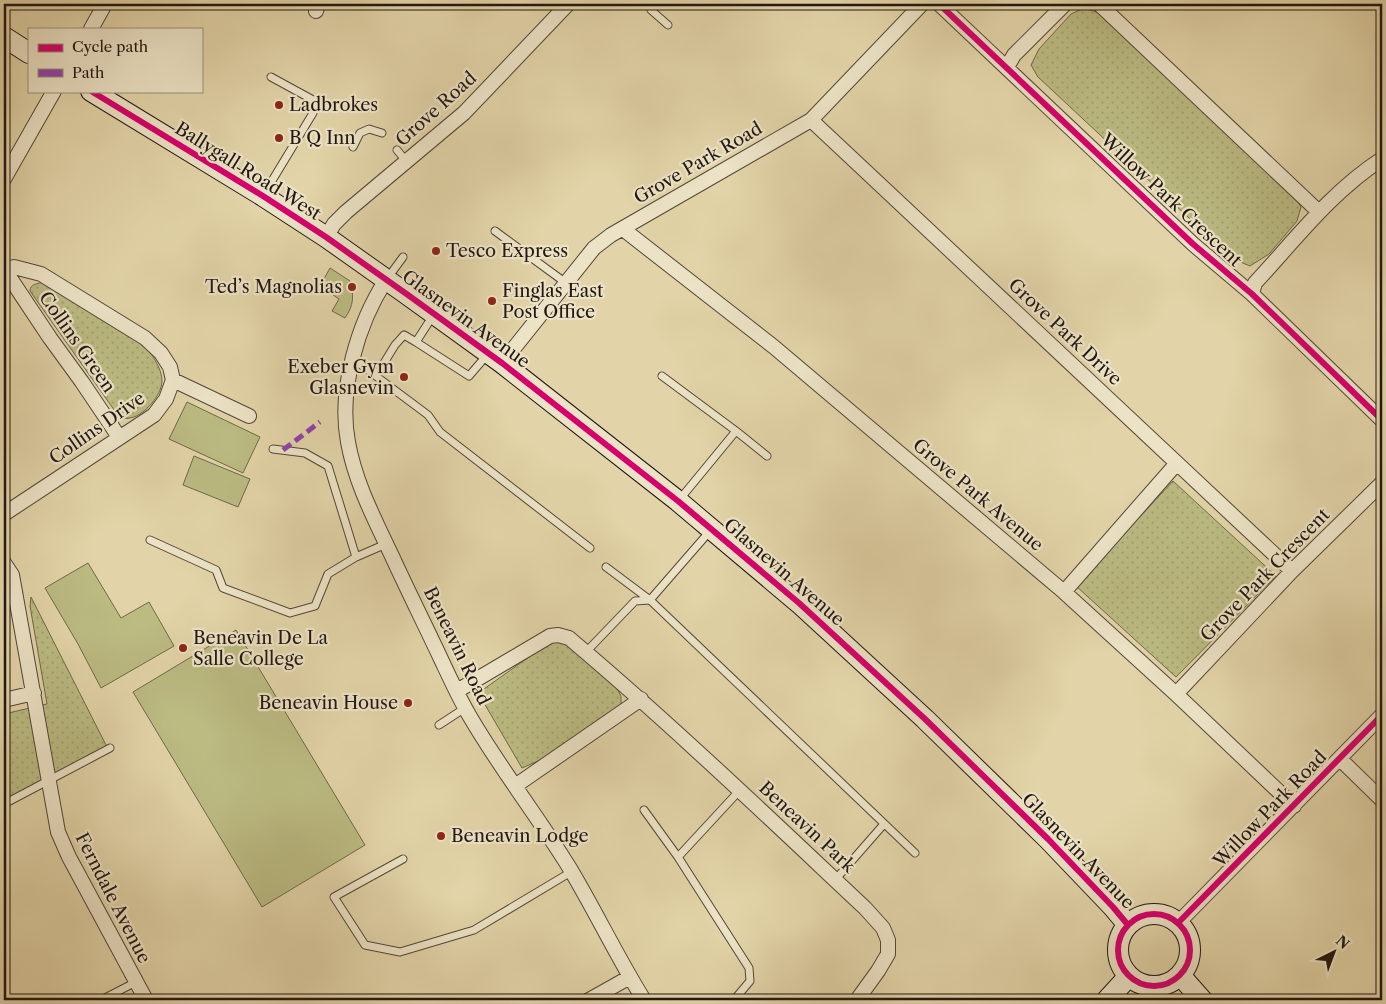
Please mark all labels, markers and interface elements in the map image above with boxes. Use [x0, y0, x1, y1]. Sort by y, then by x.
legend [28, 28, 202, 92]
text: Cycle path [72, 37, 149, 56]
text: Path [72, 63, 105, 82]
street label: Grove Road [391, 67, 481, 151]
place label: Ladbrokes [289, 94, 378, 116]
marker: Ladbrokes [273, 99, 285, 111]
street label: Ballygall Road West [171, 117, 325, 225]
street label: Grove Park Road [630, 117, 766, 209]
place label: B Q Inn [289, 127, 355, 149]
street label: Willow Park Crescent [1095, 128, 1247, 272]
marker: B Q Inn [273, 132, 285, 144]
place label: Tesco Express [446, 240, 568, 262]
marker: Tesco Express [430, 245, 442, 257]
street label: Glasnevin Avenue [398, 265, 534, 373]
street label: Grove Park Drive [1004, 274, 1126, 390]
place label: Ted’s Magnolias [205, 276, 342, 298]
place label: Finglas East Post Office [502, 280, 604, 323]
marker: Ted’s Magnolias [346, 281, 358, 293]
street label: Collins Green [34, 287, 120, 397]
marker: Finglas East Post Office [486, 295, 498, 307]
place label: Exeber Gym Glasnevin [287, 356, 394, 399]
marker: Exeber Gym Glasnevin [398, 371, 410, 383]
street label: Collins Drive [45, 387, 149, 469]
street label: Grove Park Avenue [908, 434, 1048, 556]
street label: Grove Park Crescent [1196, 503, 1335, 646]
street label: Glasnevin Avenue [719, 514, 849, 630]
street label: Beneavin Road [419, 583, 495, 709]
place label: Beneavin De La Salle College [193, 627, 329, 670]
marker: Beneavin De La Salle College [177, 642, 189, 654]
place label: Beneavin House [259, 692, 398, 714]
marker: Beneavin House [402, 697, 414, 709]
street label: Willow Park Road [1208, 746, 1331, 873]
street label: Beneavin Park [754, 777, 861, 878]
street label: Glasnevin Avenue [1017, 788, 1139, 914]
place label: Beneavin Lodge [451, 825, 589, 847]
street label: Ferndale Avenue [71, 829, 155, 967]
marker: Beneavin Lodge [435, 830, 447, 842]
north arrow [1308, 926, 1358, 976]
text: N [1332, 932, 1353, 953]

